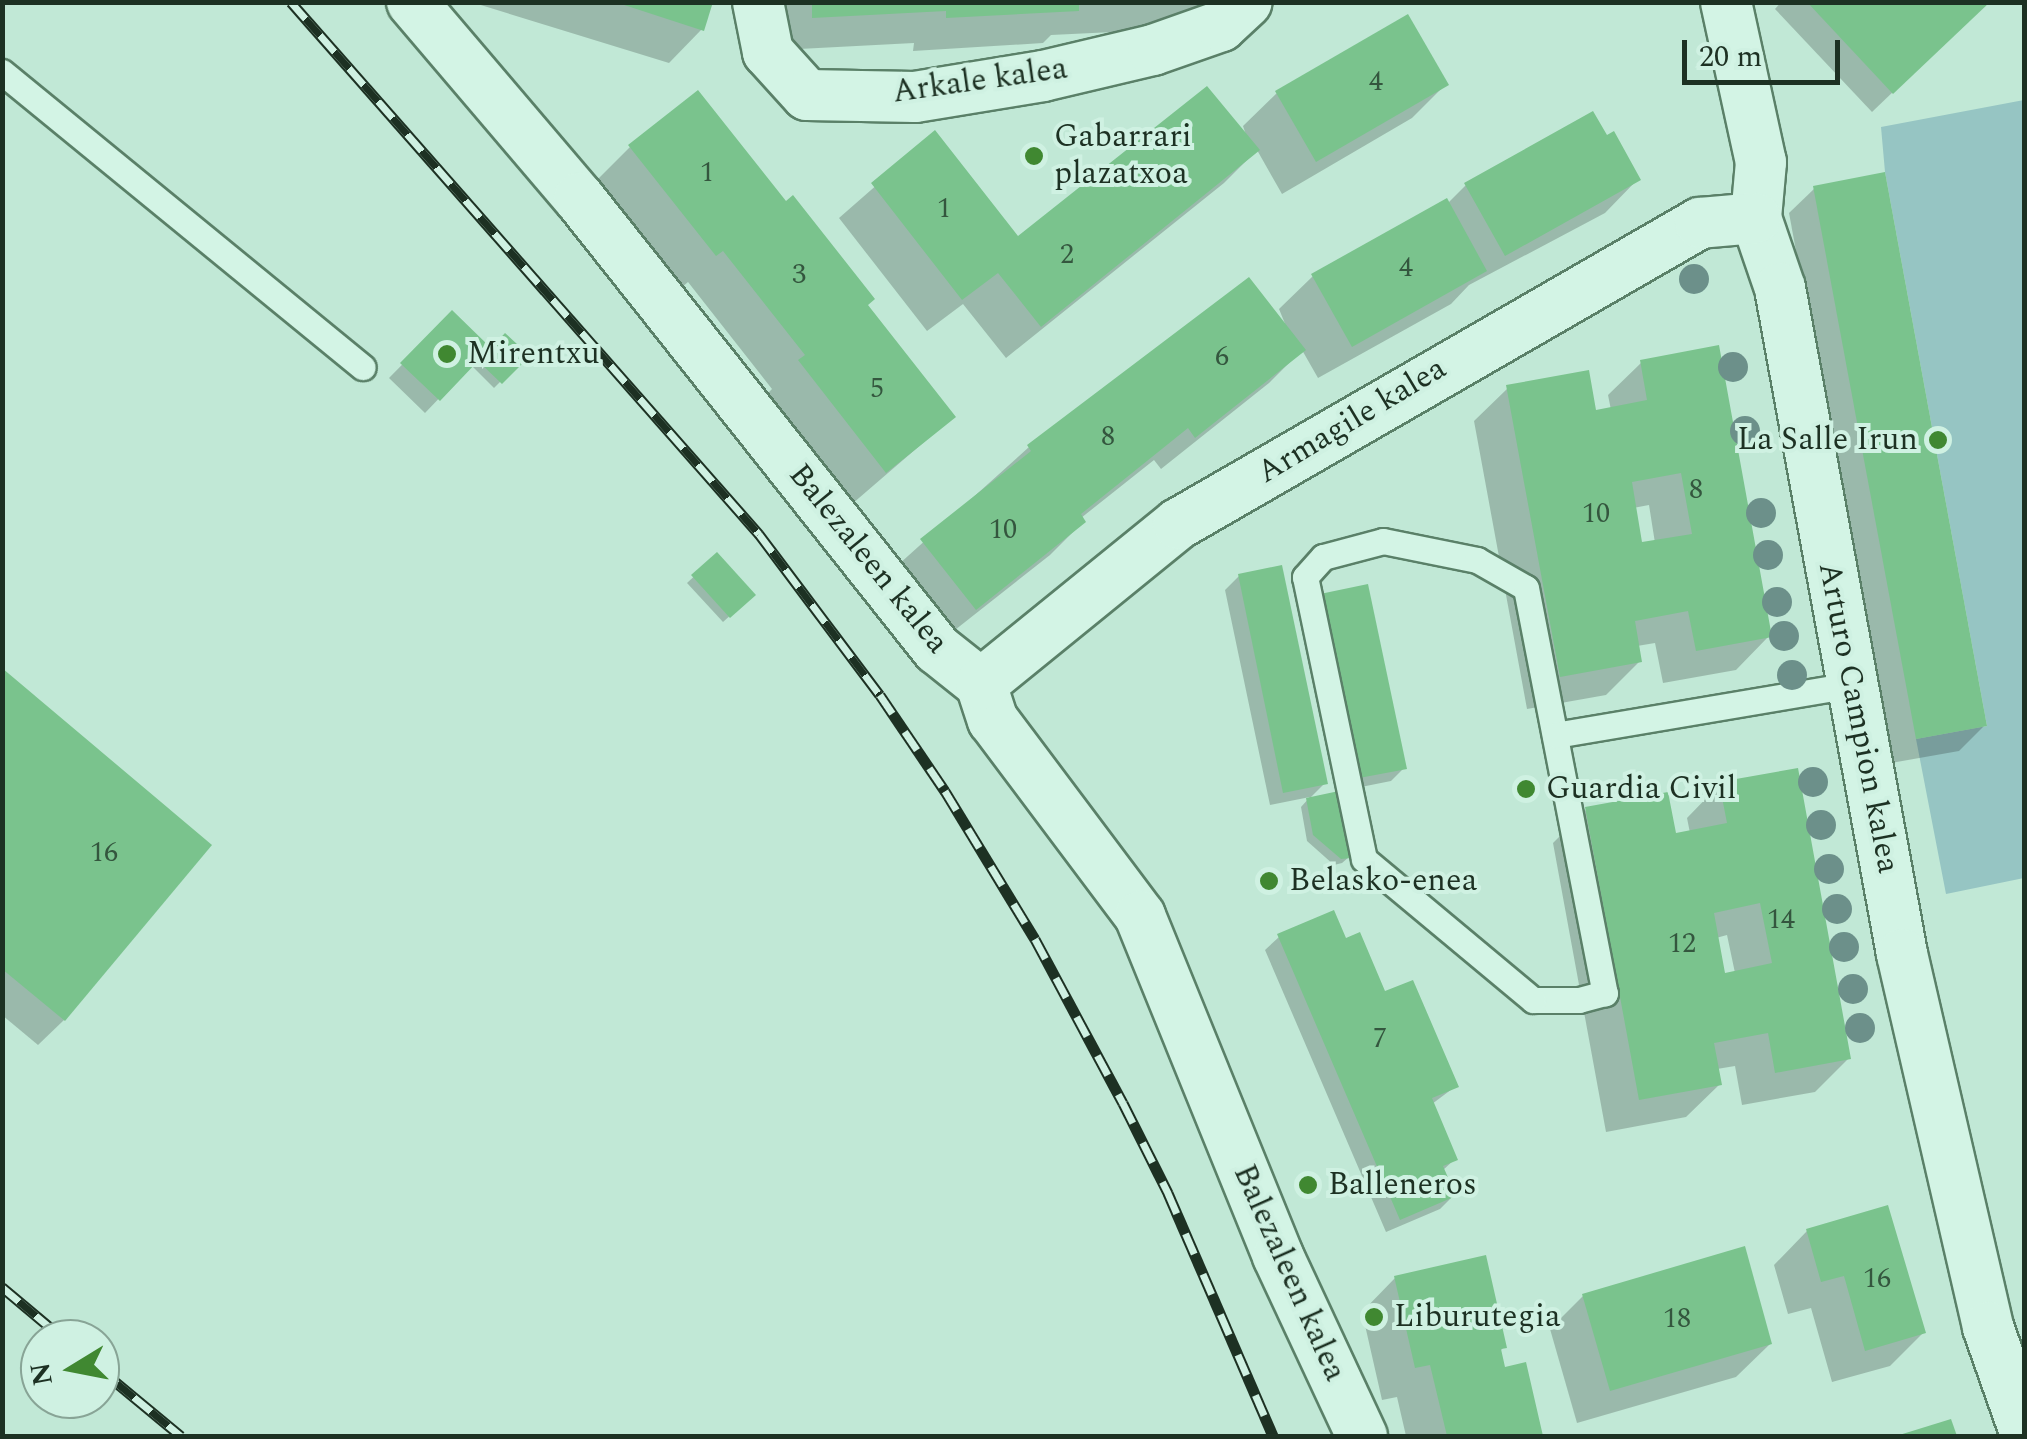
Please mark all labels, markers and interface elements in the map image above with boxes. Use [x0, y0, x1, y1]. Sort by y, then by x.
scale bar [1687, 20, 1844, 82]
text: 20 m [1699, 34, 1762, 80]
street label: Arkale kalea [890, 50, 1070, 112]
house number: 4 [1369, 65, 1383, 99]
place label: Gabarrari plazatxoa [1054, 119, 1192, 194]
marker: Gabarrari plazatxoa [1023, 145, 1045, 167]
house number: 1 [700, 156, 714, 190]
house number: 1 [937, 192, 951, 226]
house number: 2 [1060, 238, 1074, 272]
house number: 4 [1399, 251, 1413, 285]
house number: 3 [792, 258, 806, 292]
place label: Mirentxu [467, 335, 600, 373]
house number: 6 [1215, 340, 1229, 374]
marker: Mirentxu [436, 343, 458, 365]
street label: Armagile kalea [1251, 350, 1453, 492]
house number: 5 [870, 372, 884, 406]
house number: 8 [1101, 420, 1115, 454]
place label: La Salle Irun [1737, 421, 1918, 459]
marker: La Salle Irun [1927, 429, 1949, 451]
street label: Balezaleen kalea [780, 456, 956, 662]
house number: 8 [1689, 473, 1703, 507]
house number: 10 [1582, 497, 1610, 531]
house number: 10 [989, 513, 1017, 547]
street label: Arturo Campion kalea [1809, 559, 1907, 877]
place label: Guardia Civil [1546, 770, 1736, 808]
marker: Guardia Civil [1515, 778, 1537, 800]
house number: 16 [90, 836, 118, 870]
place label: Belasko-enea [1289, 862, 1477, 900]
marker: Belasko-enea [1258, 870, 1280, 892]
house number: 14 [1767, 903, 1795, 937]
house number: 12 [1668, 927, 1696, 961]
house number: 7 [1373, 1022, 1387, 1056]
street label: Balezaleen kalea [1224, 1159, 1354, 1387]
place label: Balleneros [1328, 1166, 1477, 1204]
marker: Balleneros [1297, 1174, 1319, 1196]
house number: 16 [1863, 1262, 1891, 1296]
place label: Liburutegia [1394, 1298, 1561, 1336]
house number: 18 [1663, 1302, 1691, 1336]
marker: Liburutegia [1363, 1306, 1385, 1328]
north arrow [20, 1319, 120, 1419]
text: N [19, 1359, 65, 1389]

